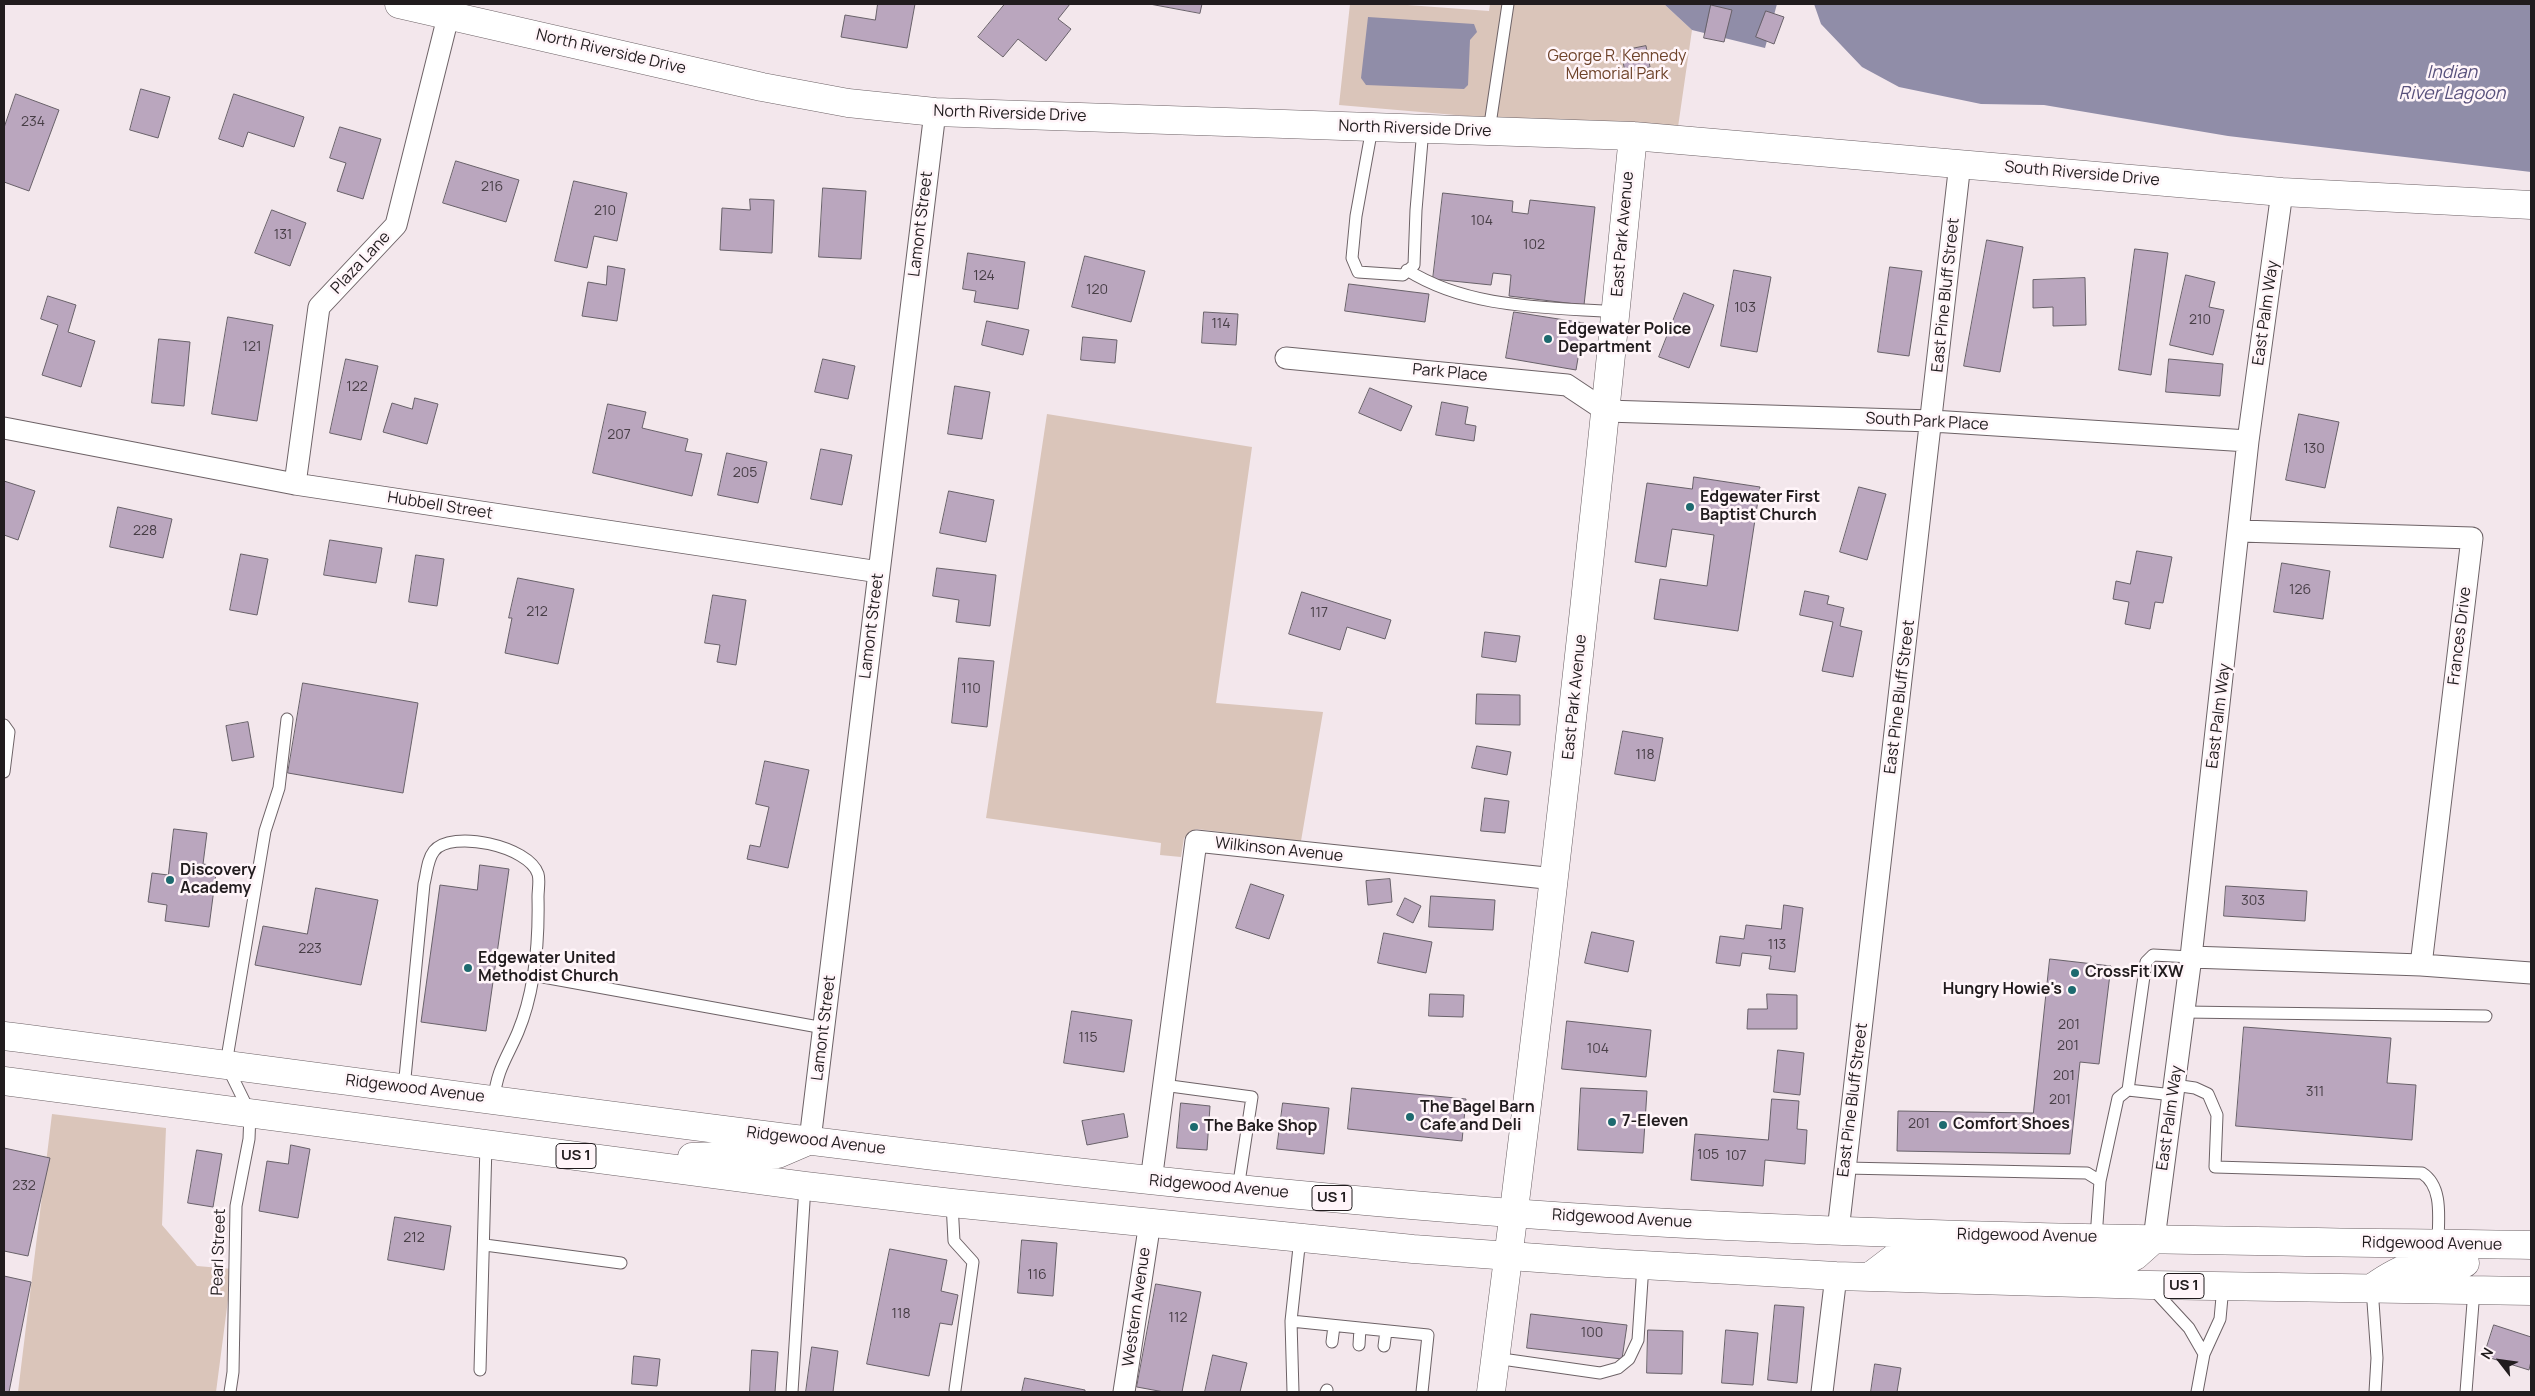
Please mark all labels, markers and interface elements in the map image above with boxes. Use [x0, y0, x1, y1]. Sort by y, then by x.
street label: North Riverside Drive [534, 25, 688, 79]
park label: George R. Kennedy Memorial Park [1547, 47, 1687, 85]
water label: Indian River Lagoon [2399, 62, 2505, 104]
street label: North Riverside Drive [933, 102, 1087, 126]
house number: 234 [21, 114, 45, 130]
street label: North Riverside Drive [1338, 117, 1492, 141]
street label: South Riverside Drive [2003, 158, 2161, 190]
street label: Lamont Street [905, 170, 937, 278]
street label: East Park Avenue [1608, 170, 1638, 298]
house number: 216 [481, 179, 503, 195]
house number: 210 [594, 203, 616, 219]
house number: 104 [1471, 213, 1493, 229]
street label: East Pine Bluff Street [1928, 217, 1964, 373]
house number: 131 [274, 227, 292, 243]
street label: Plaza Lane [327, 228, 395, 298]
house number: 102 [1523, 237, 1545, 253]
street label: East Palm Way [2249, 259, 2283, 367]
house number: 124 [973, 268, 995, 284]
house number: 120 [1086, 282, 1108, 298]
house number: 103 [1734, 300, 1756, 316]
house number: 210 [2189, 312, 2211, 328]
house number: 114 [1211, 316, 1231, 332]
place label: Edgewater Police Department [1558, 320, 1691, 358]
marker: Edgewater Police Department [1542, 333, 1554, 345]
house number: 121 [243, 339, 261, 355]
street label: Park Place [1412, 360, 1488, 386]
house number: 122 [346, 379, 368, 395]
street label: South Park Place [1865, 409, 1989, 435]
house number: 207 [607, 427, 631, 443]
house number: 130 [2303, 441, 2325, 457]
house number: 205 [733, 465, 757, 481]
street label: Hubbell Street [386, 488, 494, 524]
place label: Edgewater First Baptist Church [1700, 488, 1820, 526]
marker: Edgewater First Baptist Church [1684, 501, 1696, 513]
house number: 228 [133, 523, 157, 539]
street label: Lamont Street [856, 572, 888, 680]
house number: 126 [2289, 582, 2311, 598]
street label: Frances Drive [2444, 586, 2476, 686]
house number: 212 [526, 604, 548, 620]
house number: 117 [1310, 605, 1328, 621]
street label: East Pine Bluff Street [1881, 619, 1919, 775]
street label: East Park Avenue [1559, 633, 1591, 761]
street label: East Palm Way [2203, 662, 2235, 770]
house number: 110 [961, 681, 981, 697]
house number: 118 [1635, 747, 1655, 763]
street label: Wilkinson Avenue [1214, 834, 1344, 866]
place label: Discovery Academy [180, 861, 256, 899]
marker: Discovery Academy [164, 874, 176, 886]
house number: 303 [2241, 893, 2265, 909]
house number: 113 [1768, 937, 1786, 953]
house number: 223 [298, 941, 322, 957]
place label: Edgewater United Methodist Church [478, 949, 619, 987]
marker: Edgewater United Methodist Church [462, 962, 474, 974]
place label: CrossFit IXW [2085, 963, 2184, 983]
marker: CrossFit IXW [2069, 967, 2081, 979]
street label: Lamont Street [808, 974, 840, 1082]
place label: Hungry Howie's [1943, 980, 2062, 1000]
marker: Hungry Howie's [2066, 984, 2078, 996]
house number: 201 [2058, 1017, 2080, 1033]
street label: East Pine Bluff Street [1834, 1022, 1872, 1178]
house number: 115 [1078, 1030, 1098, 1046]
house number: 201 [2057, 1038, 2079, 1054]
house number: 104 [1587, 1041, 1609, 1057]
street label: East Palm Way [2153, 1064, 2187, 1172]
house number: 201 [2053, 1068, 2075, 1084]
street label: Ridgewood Avenue [344, 1071, 486, 1107]
house number: 311 [2306, 1084, 2324, 1100]
house number: 201 [2049, 1092, 2071, 1108]
place label: The Bagel Barn Cafe and Deli [1420, 1098, 1535, 1136]
marker: The Bagel Barn Cafe and Deli [1404, 1111, 1416, 1123]
place label: 7-Eleven [1622, 1112, 1688, 1132]
place label: Comfort Shoes [1953, 1115, 2070, 1135]
marker: 7-Eleven [1606, 1116, 1618, 1128]
house number: 201 [1908, 1116, 1930, 1132]
place label: The Bake Shop [1204, 1117, 1317, 1137]
marker: Comfort Shoes [1937, 1119, 1949, 1131]
marker: The Bake Shop [1188, 1121, 1200, 1133]
street label: Ridgewood Avenue [745, 1123, 887, 1159]
road number: US 1 [556, 1144, 596, 1168]
house number: 105 [1697, 1147, 1719, 1163]
house number: 107 [1725, 1148, 1747, 1164]
street label: Ridgewood Avenue [1148, 1171, 1290, 1203]
house number: 232 [12, 1178, 36, 1194]
road number: US 1 [1312, 1186, 1352, 1210]
street label: Ridgewood Avenue [1552, 1206, 1692, 1232]
street label: Pearl Street [208, 1208, 230, 1296]
street label: Ridgewood Avenue [1957, 1225, 2097, 1247]
house number: 212 [403, 1230, 425, 1246]
street label: Ridgewood Avenue [2362, 1233, 2502, 1255]
street label: Western Avenue [1119, 1246, 1155, 1368]
house number: 116 [1027, 1267, 1047, 1283]
road number: US 1 [2164, 1274, 2204, 1298]
house number: 118 [891, 1306, 911, 1322]
house number: 112 [1169, 1310, 1187, 1326]
house number: 100 [1581, 1325, 1603, 1341]
north arrow [2475, 1336, 2525, 1386]
text: N [2476, 1344, 2497, 1362]

